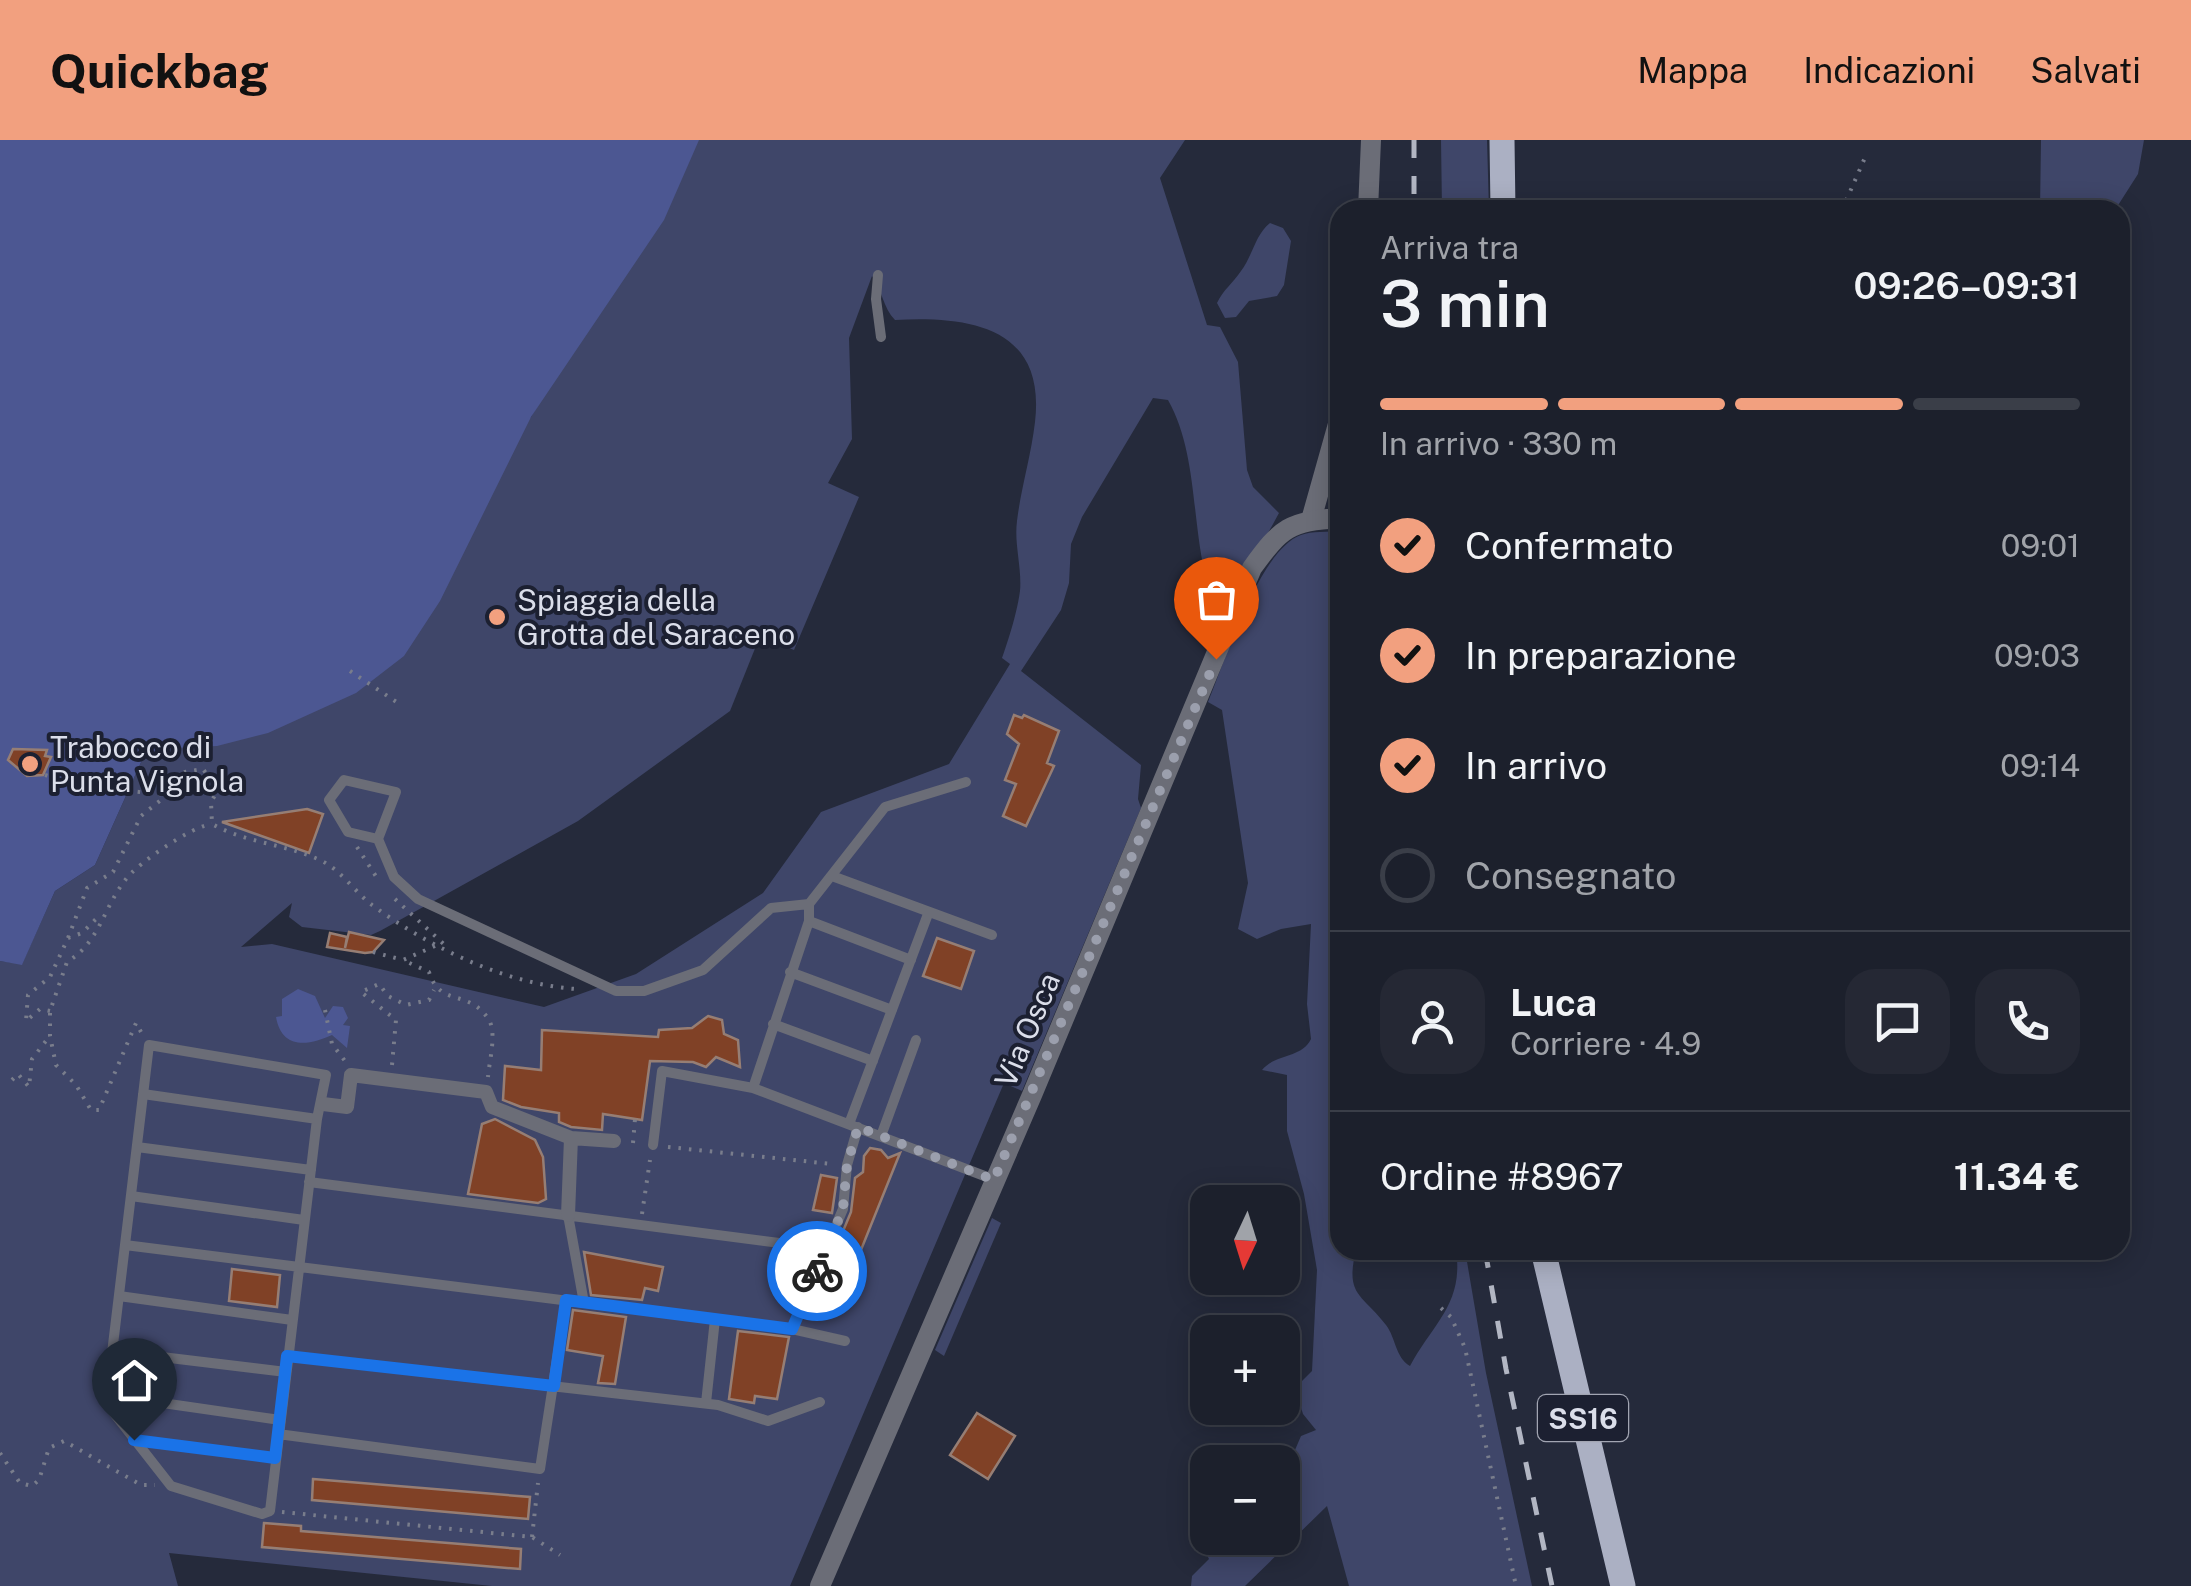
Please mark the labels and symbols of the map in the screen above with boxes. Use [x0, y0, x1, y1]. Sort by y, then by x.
pin [1174, 557, 1259, 660]
place label: Spiaggia della Grotta del Saraceno [517, 582, 795, 652]
marker: Spiaggia della Grotta del Saraceno [486, 606, 508, 628]
place label: Trabocco di Punta Vignola [50, 729, 244, 799]
marker: Trabocco di Punta Vignola [19, 753, 41, 775]
street label: Via Osca [987, 967, 1067, 1093]
north arrow [1190, 1185, 1300, 1295]
courier [767, 1221, 867, 1321]
pin [92, 1338, 177, 1441]
road number: SS16 [1538, 1395, 1628, 1441]

